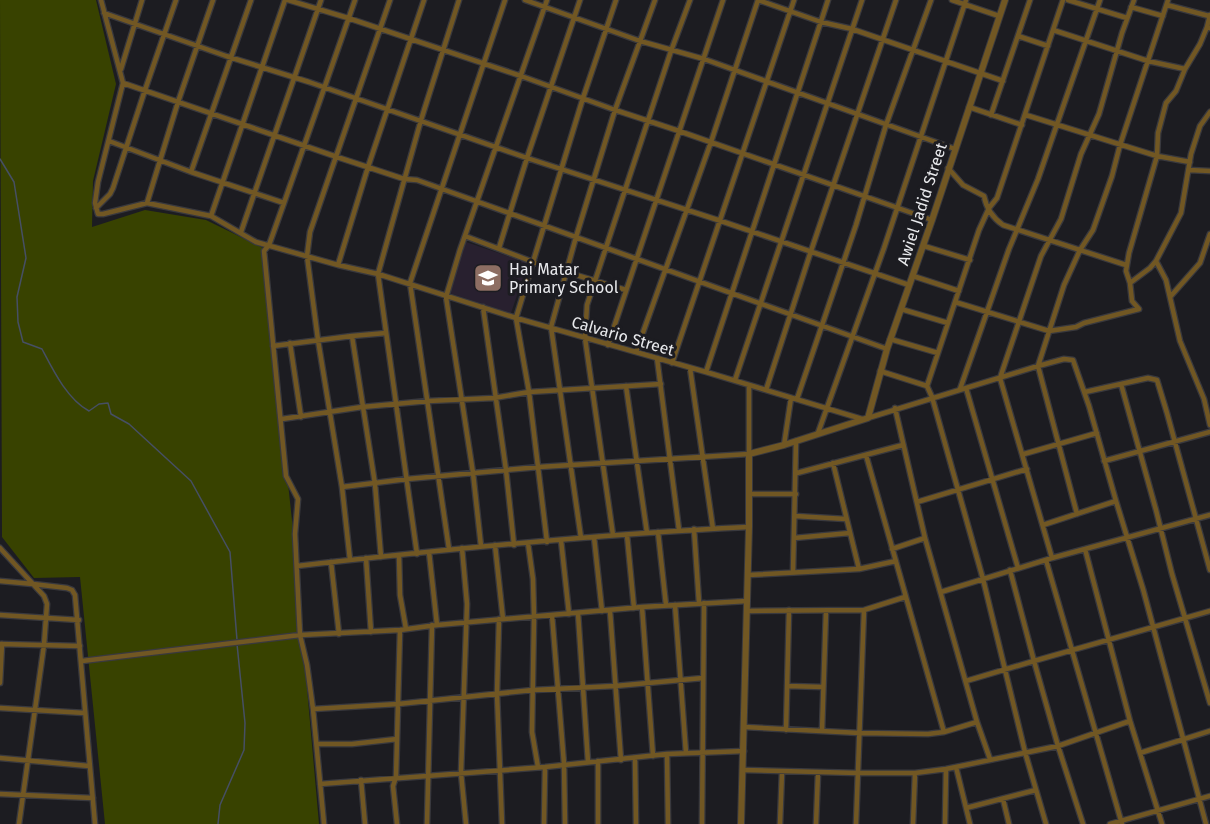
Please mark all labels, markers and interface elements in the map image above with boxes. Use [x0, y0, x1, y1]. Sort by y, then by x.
street label: Awiel Jadid Street [893, 140, 951, 268]
place label: Hai Matar Primary School [509, 260, 619, 297]
school or university icon: Hai Matar Primary School [472, 262, 504, 294]
street label: Calvario Street [569, 312, 677, 360]

